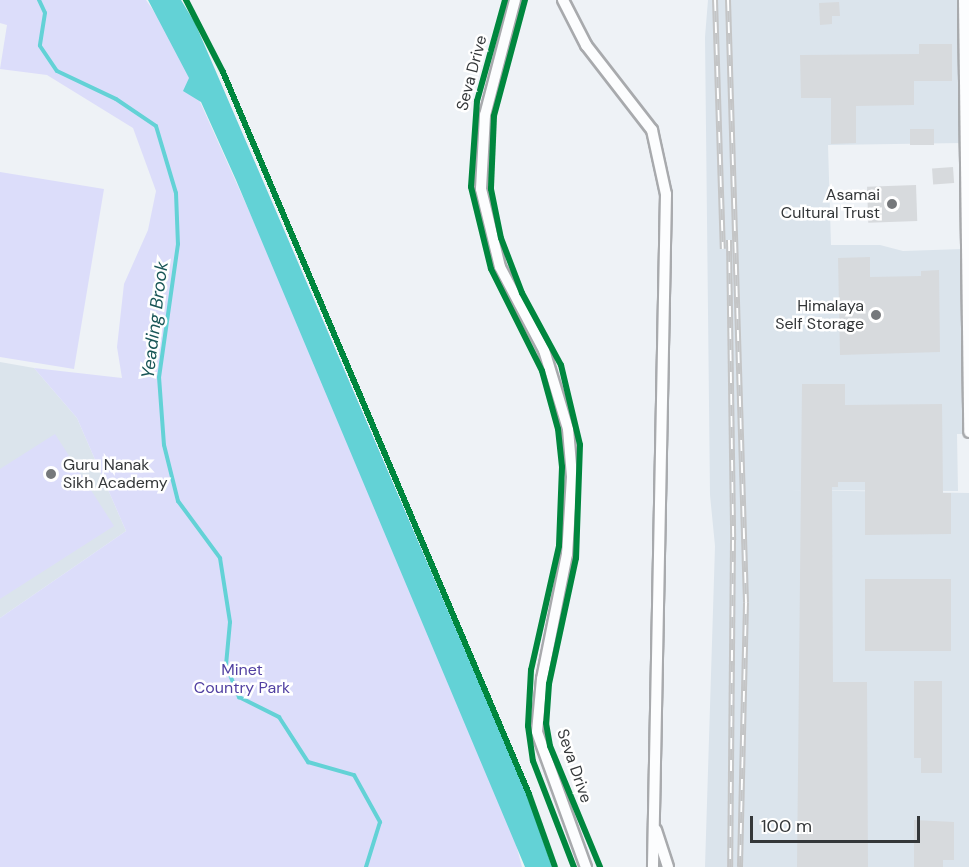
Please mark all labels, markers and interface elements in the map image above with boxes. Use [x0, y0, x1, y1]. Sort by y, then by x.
street label: Seva Drive [453, 33, 491, 113]
place label: Asamai Cultural Trust [781, 185, 880, 223]
marker: Asamai Cultural Trust [885, 197, 899, 211]
water label: Yeading Brook [137, 260, 173, 380]
place label: Himalaya Self Storage [775, 296, 864, 334]
marker: Himalaya Self Storage [869, 308, 883, 322]
place label: Guru Nanak Sikh Academy [63, 455, 168, 493]
marker: Guru Nanak Sikh Academy [44, 467, 58, 481]
park label: Minet Country Park [194, 660, 290, 698]
street label: Seva Drive [552, 727, 596, 805]
scale bar [753, 804, 922, 842]
text: 100 m [761, 814, 812, 838]

